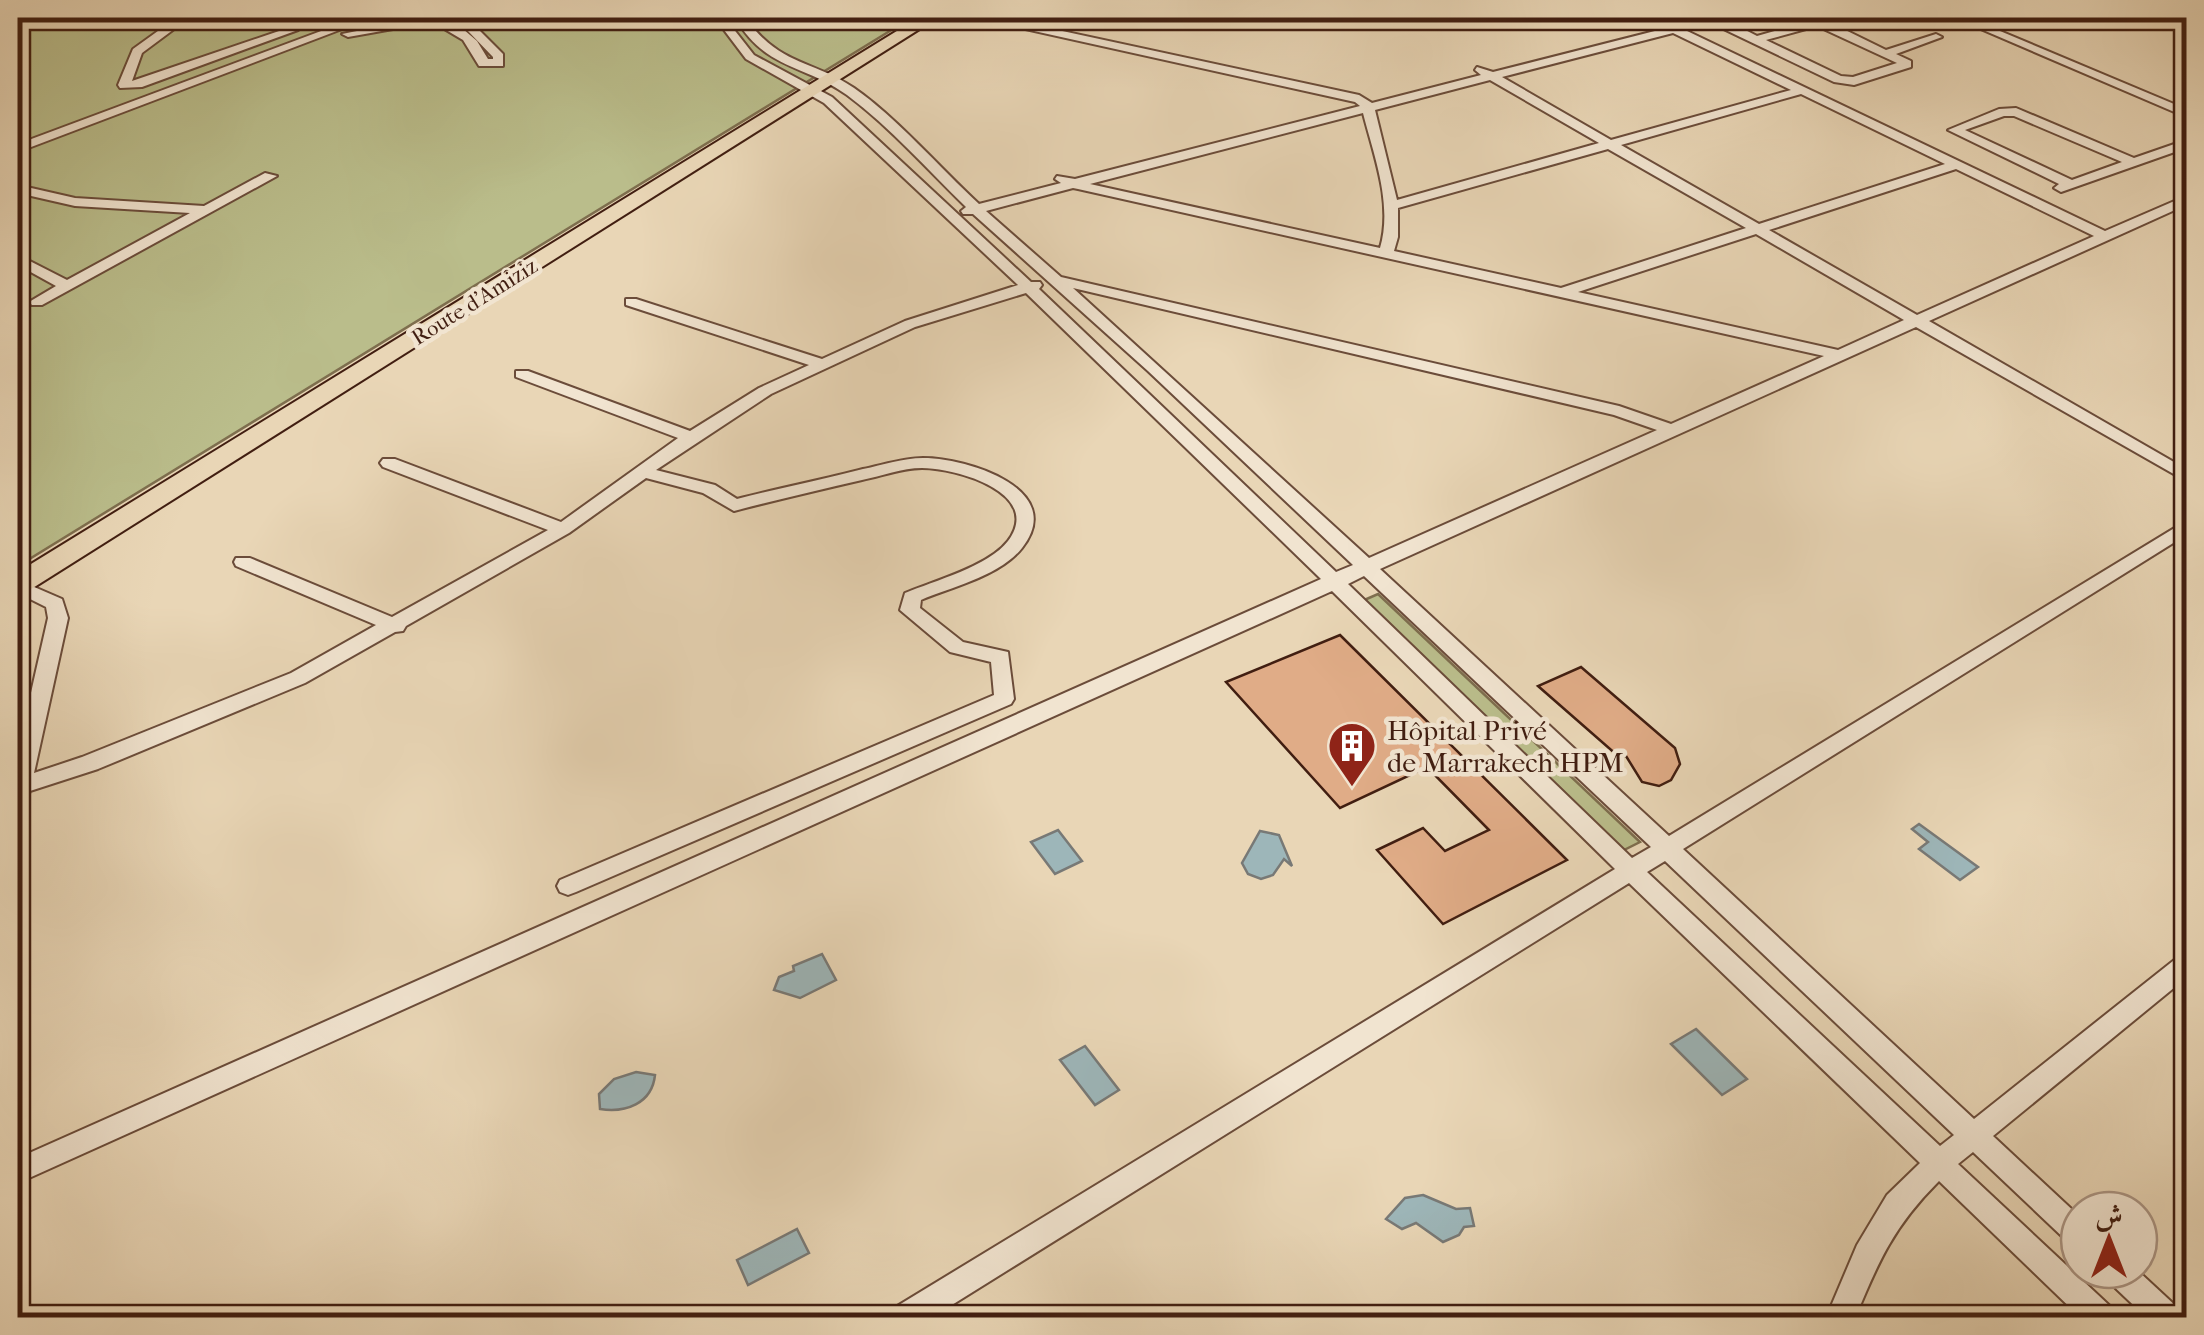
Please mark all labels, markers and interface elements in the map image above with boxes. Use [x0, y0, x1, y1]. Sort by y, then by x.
street label: Route d'Amiziz [407, 253, 542, 351]
place label: Hôpital Privé de Marrakech HPM [1387, 714, 1624, 779]
building icon: Hôpital Privé de Marrakech HPM [1326, 720, 1378, 788]
north arrow [2059, 1190, 2159, 1290]
text: ش [2095, 1199, 2123, 1232]

